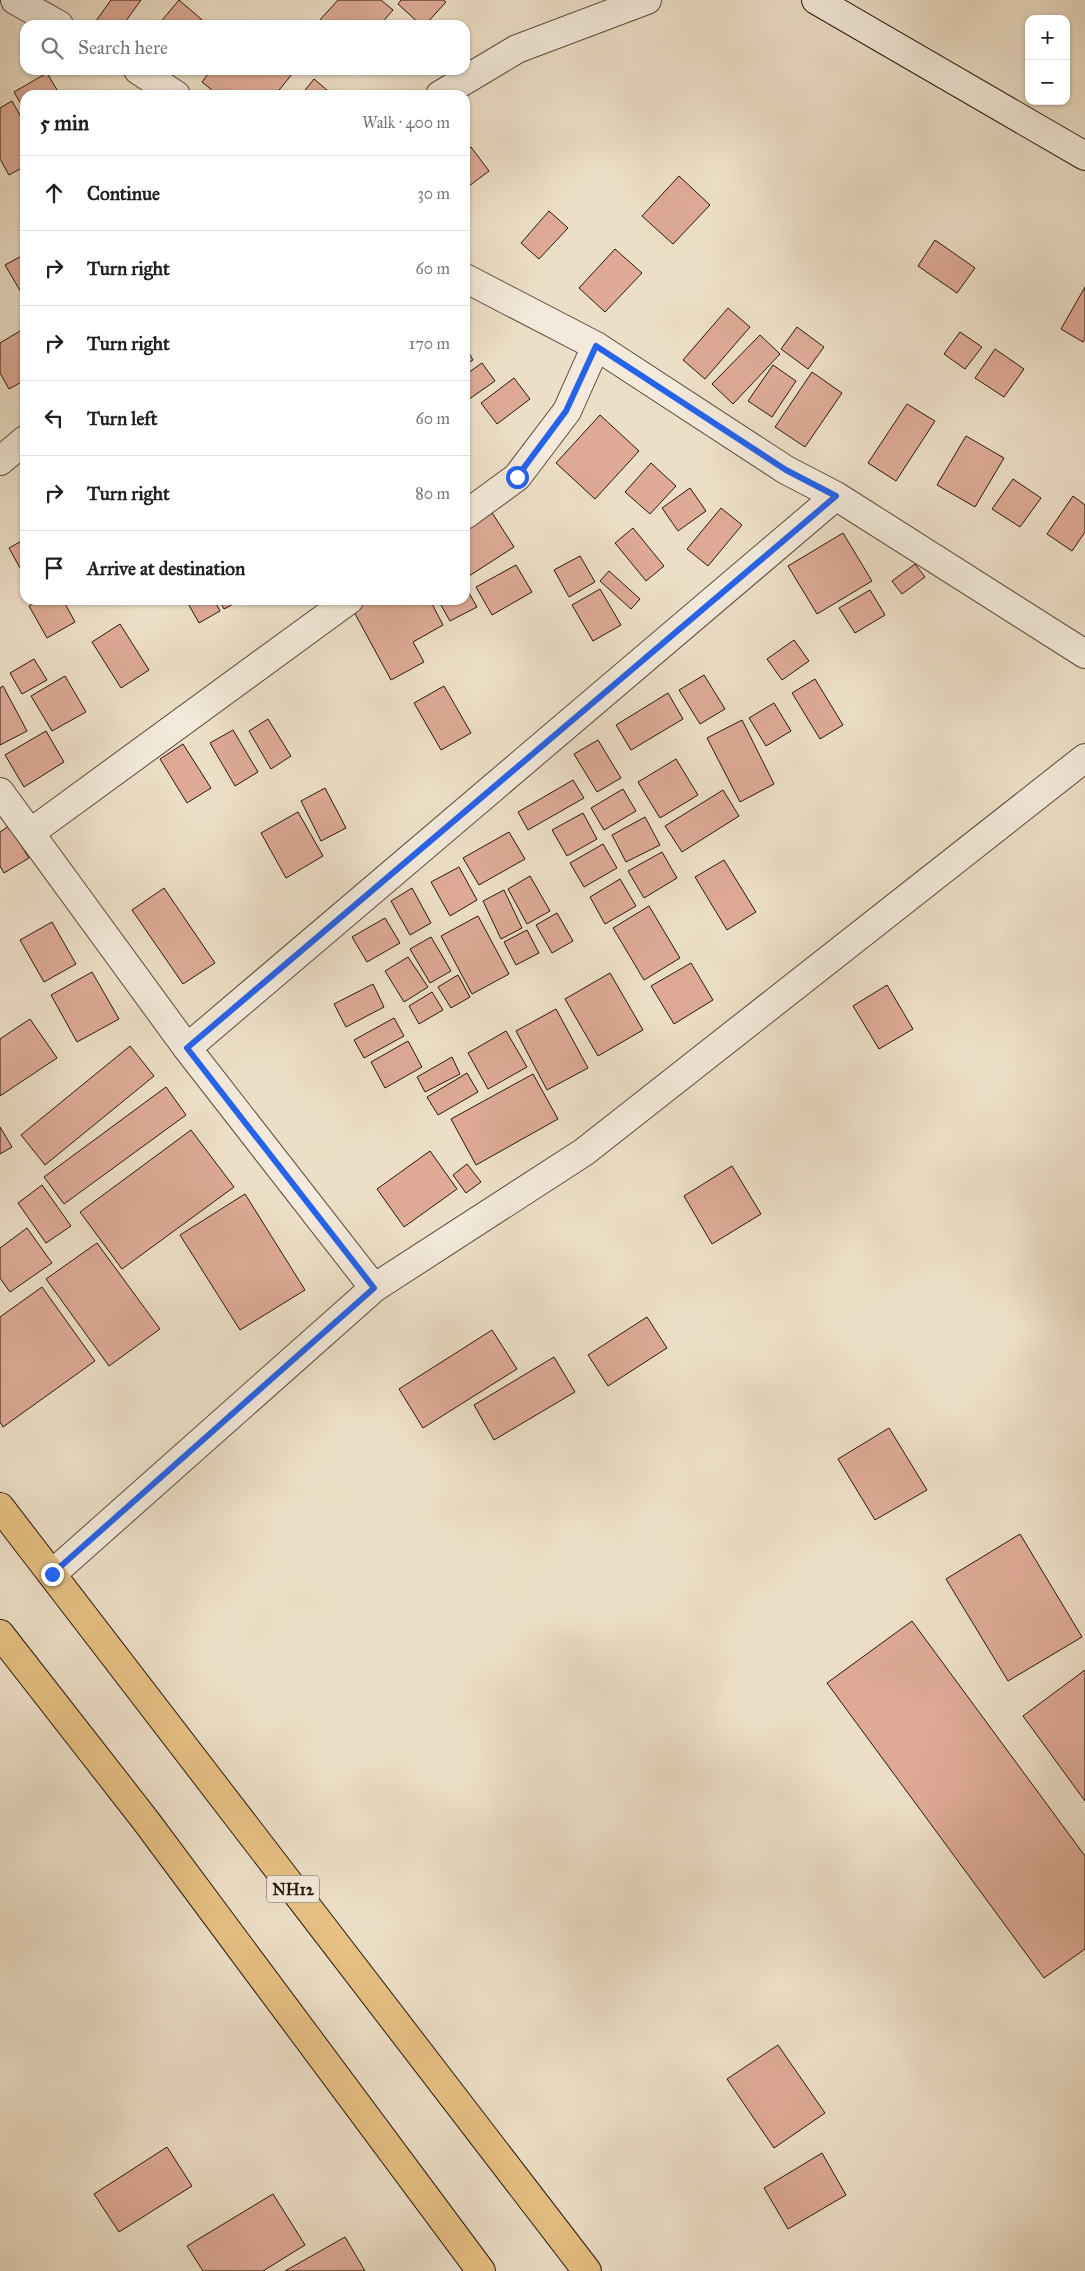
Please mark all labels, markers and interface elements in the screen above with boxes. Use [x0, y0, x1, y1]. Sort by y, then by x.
map controls [1025, 15, 1070, 105]
button: + [1025, 15, 1070, 60]
search box [20, 20, 470, 75]
icon: search [38, 34, 66, 62]
text: Search here [78, 36, 168, 59]
button: − [1025, 60, 1070, 105]
text: 5 min [40, 110, 89, 136]
text: Walk · 400 m [362, 113, 450, 132]
icon: ahead [40, 179, 68, 207]
text: Continue [87, 182, 160, 205]
text: 30 m [417, 184, 450, 203]
icon: right [40, 254, 68, 282]
text: Turn right [87, 257, 170, 280]
text: 60 m [416, 259, 450, 278]
icon: right [40, 329, 68, 357]
text: Turn right [87, 332, 170, 355]
text: 170 m [409, 334, 450, 353]
icon: left [40, 404, 68, 432]
text: Turn left [87, 407, 157, 430]
text: 60 m [416, 409, 450, 428]
route start [506, 466, 529, 489]
icon: right [40, 479, 68, 507]
text: Turn right [87, 482, 170, 505]
text: 80 m [415, 484, 450, 503]
icon: arrive [40, 554, 68, 582]
text: Arrive at destination [87, 557, 245, 580]
route end [41, 1563, 64, 1586]
road number: NH12 [267, 1876, 319, 1902]

